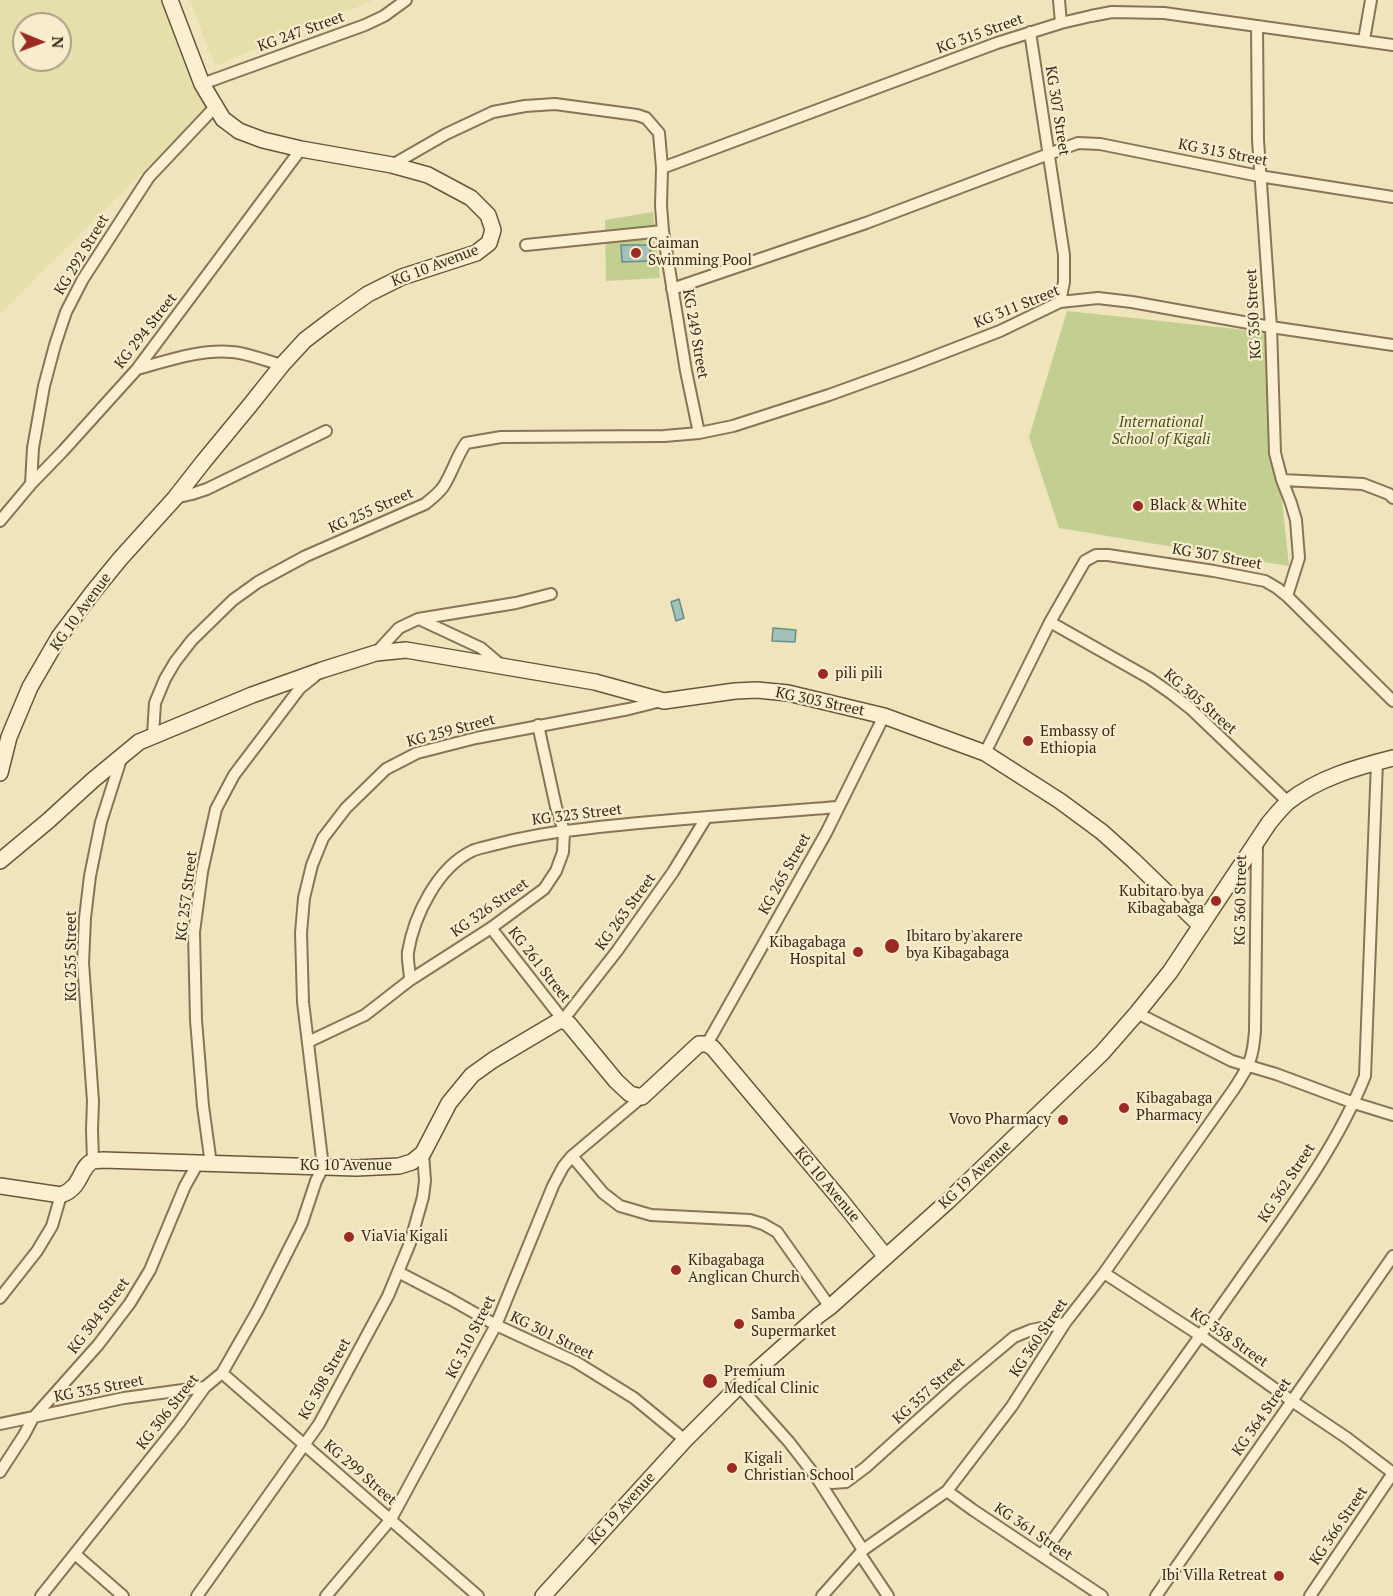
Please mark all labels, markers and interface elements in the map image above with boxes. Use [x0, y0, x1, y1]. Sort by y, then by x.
street label: KG 247 Street [255, 8, 347, 56]
street label: KG 315 Street [934, 10, 1026, 58]
north arrow [12, 12, 72, 72]
text: N [47, 36, 69, 49]
street label: KG 307 Street [1041, 65, 1073, 157]
street label: KG 313 Street [1177, 136, 1269, 170]
street label: KG 292 Street [51, 211, 113, 299]
place label: Caiman Swimming Pool [648, 235, 752, 270]
street label: KG 10 Avenue [389, 241, 481, 291]
marker: Caiman Swimming Pool [629, 246, 643, 260]
street label: KG 350 Street [1243, 268, 1265, 360]
street label: KG 311 Street [972, 282, 1062, 332]
street label: KG 249 Street [678, 288, 712, 380]
street label: KG 294 Street [111, 290, 181, 372]
park label: International School of Kigali [1112, 414, 1210, 449]
street label: KG 255 Street [326, 484, 416, 538]
place label: Black & White [1150, 497, 1247, 515]
marker: Black & White [1131, 499, 1145, 513]
street label: KG 307 Street [1171, 540, 1263, 574]
street label: KG 10 Avenue [47, 570, 115, 654]
place label: pili pili [835, 665, 883, 683]
street label: KG 305 Street [1160, 665, 1240, 739]
marker: pili pili [816, 667, 830, 681]
street label: KG 303 Street [774, 684, 866, 720]
street label: KG 259 Street [405, 711, 497, 751]
place label: Embassy of Ethiopia [1040, 723, 1115, 758]
marker: Embassy of Ethiopia [1021, 734, 1035, 748]
street label: KG 323 Street [531, 801, 623, 829]
street label: KG 265 Street [755, 830, 815, 918]
street label: KG 257 Street [173, 850, 201, 942]
street label: KG 360 Street [1231, 854, 1251, 946]
street label: KG 263 Street [592, 870, 660, 954]
street label: KG 326 Street [448, 875, 532, 941]
place label: Kubitaro bya Kibagabaga [1119, 883, 1204, 918]
marker: Kubitaro bya Kibagabaga [1209, 894, 1223, 908]
street label: KG 255 Street [63, 911, 81, 1001]
street label: KG 261 Street [504, 924, 574, 1006]
place label: Ibitaro by'akarere bya Kibagabaga [906, 928, 1023, 963]
place label: Kibagabaga Hospital [769, 934, 846, 969]
marker: Ibitaro by'akarere bya Kibagabaga [883, 937, 901, 955]
marker: Kibagabaga Hospital [851, 945, 865, 959]
place label: Kibagabaga Pharmacy [1136, 1090, 1213, 1125]
marker: Kibagabaga Pharmacy [1117, 1101, 1131, 1115]
place label: Vovo Pharmacy [949, 1111, 1051, 1129]
marker: Vovo Pharmacy [1056, 1113, 1070, 1127]
street label: KG 19 Avenue [935, 1137, 1015, 1213]
street label: KG 362 Street [1255, 1140, 1319, 1226]
street label: KG 10 Avenue [791, 1144, 863, 1226]
street label: KG 10 Avenue [300, 1157, 392, 1175]
place label: ViaVia Kigali [361, 1228, 448, 1246]
marker: ViaVia Kigali [342, 1230, 356, 1244]
place label: Kibagabaga Anglican Church [688, 1252, 800, 1287]
marker: Kibagabaga Anglican Church [669, 1263, 683, 1277]
street label: KG 304 Street [64, 1274, 134, 1358]
street label: KG 310 Street [442, 1292, 500, 1382]
street label: KG 360 Street [1006, 1295, 1072, 1381]
street label: KG 358 Street [1187, 1305, 1271, 1371]
place label: Samba Supermarket [751, 1306, 836, 1341]
street label: KG 301 Street [507, 1308, 597, 1364]
marker: Samba Supermarket [732, 1317, 746, 1331]
street label: KG 308 Street [295, 1335, 355, 1423]
street label: KG 357 Street [889, 1354, 969, 1428]
place label: Premium Medical Clinic [724, 1363, 819, 1398]
street label: KG 306 Street [133, 1371, 203, 1453]
street label: KG 335 Street [53, 1372, 145, 1406]
marker: Premium Medical Clinic [701, 1372, 719, 1390]
street label: KG 364 Street [1229, 1375, 1295, 1459]
street label: KG 299 Street [320, 1436, 400, 1510]
place label: Kigali Christian School [744, 1450, 854, 1485]
marker: Kigali Christian School [725, 1461, 739, 1475]
street label: KG 19 Avenue [585, 1469, 659, 1549]
street label: KG 366 Street [1306, 1483, 1372, 1569]
street label: KG 361 Street [990, 1499, 1076, 1565]
place label: Ibi Villa Retreat [1162, 1567, 1267, 1585]
marker: Ibi Villa Retreat [1272, 1569, 1286, 1583]

